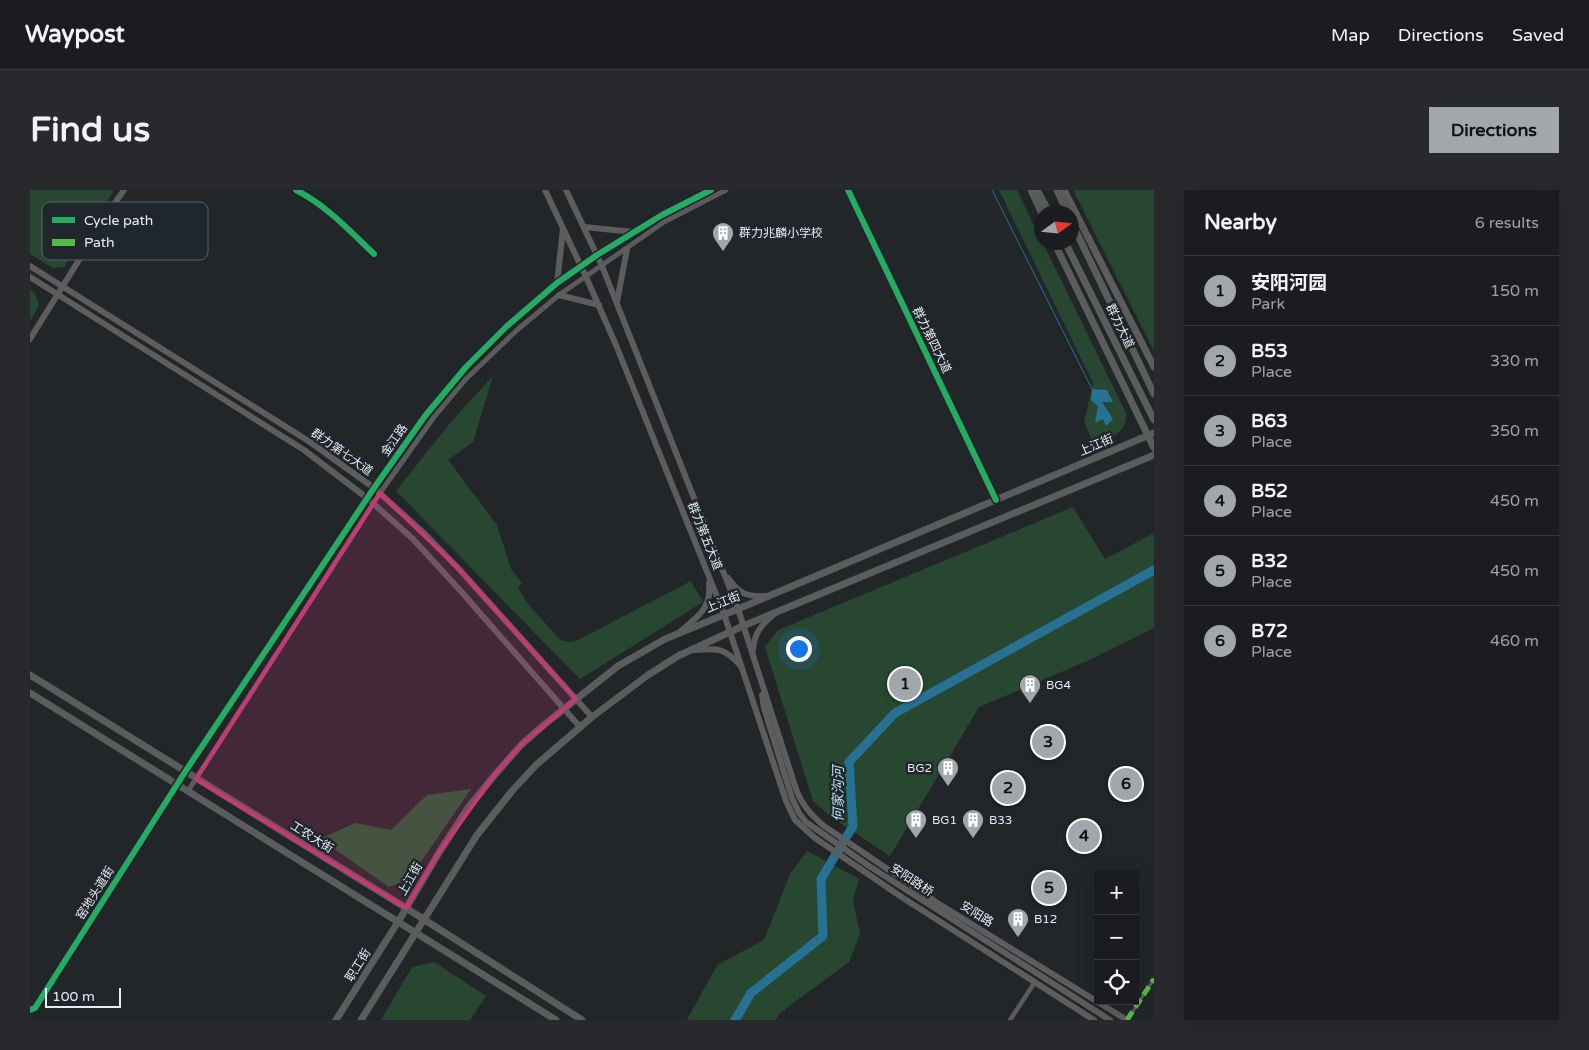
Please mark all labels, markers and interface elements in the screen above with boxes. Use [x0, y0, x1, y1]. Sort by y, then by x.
text: Waypost [25, 20, 125, 49]
text: Map [1331, 24, 1370, 46]
text: Directions [1398, 24, 1484, 46]
text: Saved [1512, 24, 1564, 46]
button: Directions [1429, 107, 1559, 153]
text: Find us [30, 109, 150, 151]
legend [42, 202, 208, 260]
north arrow [1034, 205, 1079, 250]
text: Nearby [1204, 210, 1277, 235]
text: Cycle path [84, 212, 153, 229]
text: 6 results [1475, 213, 1539, 233]
building icon: 群力兆麟小学校 [711, 221, 735, 252]
place label: 群力兆麟小学校 [739, 226, 823, 240]
text: Path [84, 234, 115, 251]
text: 安阳河园 [1251, 272, 1327, 294]
text: 1 [1215, 281, 1225, 301]
text: 150 m [1490, 281, 1539, 301]
text: Park [1251, 294, 1285, 314]
street label: 群力大道 [1103, 301, 1137, 351]
street label: 群力第四大道 [910, 305, 954, 375]
text: B53 [1251, 340, 1288, 362]
text: 2 [1215, 351, 1225, 371]
text: 330 m [1490, 351, 1539, 371]
text: Place [1251, 362, 1292, 382]
text: B63 [1251, 410, 1288, 432]
street label: 金江路 [378, 421, 410, 459]
text: 3 [1215, 421, 1225, 441]
text: 350 m [1490, 421, 1539, 441]
street label: 群力第七大道 [308, 426, 376, 478]
street label: 上江街 [1077, 432, 1115, 458]
text: Place [1251, 432, 1292, 452]
text: B52 [1251, 480, 1288, 502]
text: 4 [1215, 491, 1225, 511]
text: 450 m [1490, 491, 1539, 511]
street label: 群力第五大道 [685, 500, 725, 572]
text: Place [1251, 502, 1292, 522]
text: B32 [1251, 550, 1288, 572]
text: 5 [1215, 561, 1225, 581]
text: 450 m [1490, 561, 1539, 581]
text: Place [1251, 572, 1292, 592]
street label: 上江街 [704, 589, 742, 615]
text: B72 [1251, 620, 1288, 642]
text: 6 [1215, 631, 1225, 651]
text: 460 m [1490, 631, 1539, 651]
your location [786, 636, 812, 662]
text: Place [1251, 642, 1292, 662]
pin: 1 [889, 665, 921, 703]
building icon: BG4 [1018, 673, 1042, 704]
place label: BG4 [1046, 678, 1071, 692]
pin: 3 [1032, 723, 1064, 761]
building icon: BG2 [936, 756, 960, 787]
place label: BG2 [907, 761, 932, 775]
water label: 何家沟河 [830, 763, 847, 822]
pin: 6 [1110, 765, 1142, 803]
pin: 2 [992, 769, 1024, 807]
building icon: BG1 [904, 808, 928, 839]
building icon: B33 [961, 808, 985, 839]
place label: BG1 [932, 813, 957, 827]
place label: B33 [989, 813, 1012, 827]
pin: 4 [1068, 817, 1100, 855]
street label: 工农大街 [288, 818, 336, 856]
street label: 上江街 [395, 860, 425, 898]
street label: 安阳路桥 [888, 861, 936, 899]
street label: 窑地头道街 [73, 864, 117, 922]
pin: 5 [1033, 869, 1065, 907]
map controls [1094, 870, 1139, 1005]
button: + [1094, 870, 1139, 915]
street label: 安阳路 [958, 899, 996, 929]
building icon: B12 [1006, 907, 1030, 938]
place label: B12 [1034, 912, 1057, 926]
button: − [1094, 915, 1139, 960]
street label: 职工街 [343, 946, 373, 984]
button: locate [1094, 960, 1139, 1005]
scale bar [45, 985, 121, 1008]
text: 100 m [52, 988, 95, 1005]

